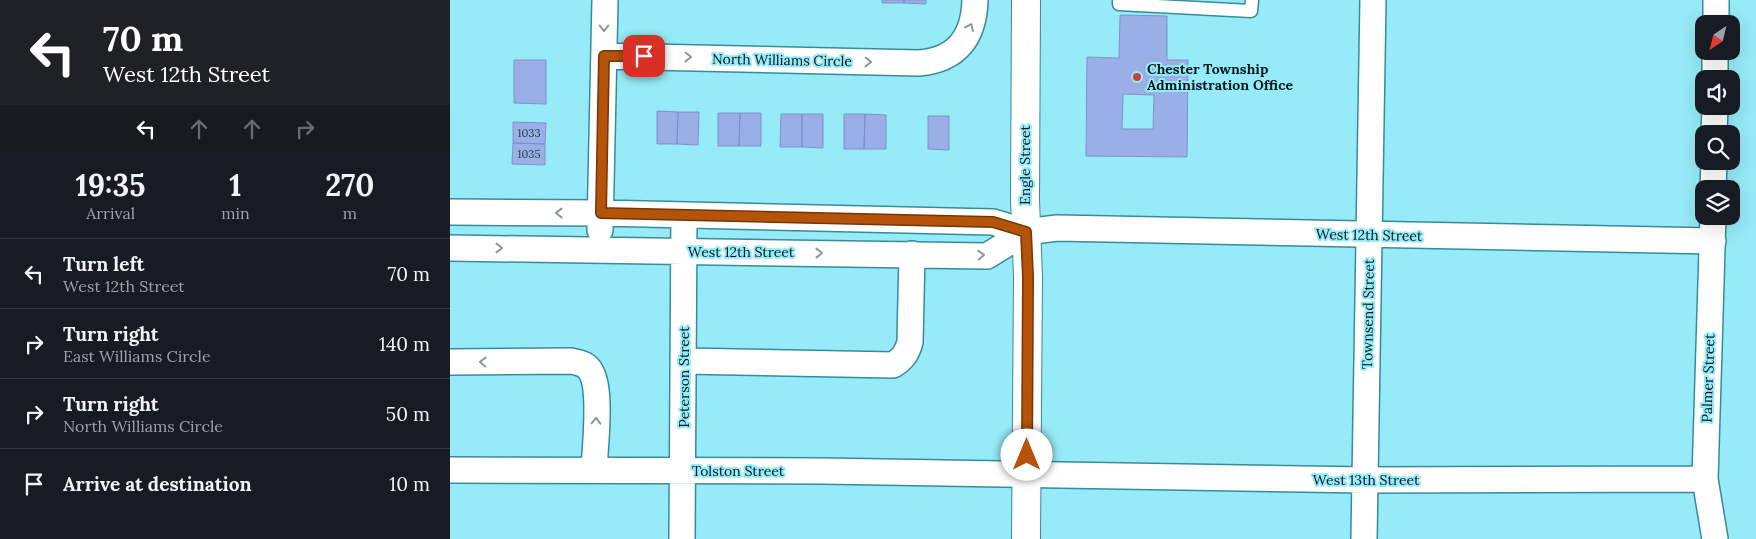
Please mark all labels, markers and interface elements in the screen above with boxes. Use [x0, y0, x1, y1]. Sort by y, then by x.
north arrow [1695, 15, 1740, 60]
map controls [1695, 15, 1740, 225]
text: 70 m [103, 16, 183, 61]
icon: left [20, 20, 85, 85]
one-way arrow [964, 23, 975, 32]
one-way arrow [599, 24, 609, 32]
pin [623, 35, 665, 77]
icon: arrive [630, 42, 658, 70]
street label: North Williams Circle [712, 50, 853, 70]
one-way arrow [684, 52, 692, 63]
one-way arrow [864, 57, 872, 67]
text: West 12th Street [103, 60, 270, 88]
place label: Chester Township Administration Office [1147, 60, 1293, 94]
button: sound [1695, 70, 1740, 115]
marker: Chester Township Administration Office [1131, 71, 1143, 83]
icon: left [132, 115, 160, 143]
icon: ahead [185, 115, 213, 143]
icon: ahead [238, 115, 266, 143]
icon: right [291, 115, 319, 143]
street label: Engle Street [1016, 124, 1034, 205]
button: search [1695, 125, 1740, 170]
house number: 1033 [517, 126, 541, 140]
house number: 1035 [518, 147, 540, 161]
text: 19:35 [76, 166, 146, 204]
text: 1 [229, 166, 242, 204]
text: 270 [325, 166, 374, 204]
button: layers [1695, 180, 1740, 225]
text: Arrival [86, 203, 135, 223]
text: min [221, 203, 250, 223]
text: m [343, 203, 357, 223]
one-way arrow [555, 208, 562, 218]
street label: West 12th Street [1316, 225, 1423, 245]
one-way arrow [495, 243, 503, 253]
street label: West 12th Street [688, 243, 795, 261]
one-way arrow [815, 248, 823, 258]
one-way arrow [977, 250, 985, 261]
text: Turn left [63, 252, 144, 276]
street label: Townsend Street [1358, 258, 1378, 369]
icon: left [20, 260, 48, 288]
text: 70 m [387, 262, 430, 286]
text: West 12th Street [63, 276, 185, 296]
text: Turn right [63, 322, 159, 346]
street label: Peterson Street [675, 326, 693, 428]
icon: right [20, 330, 48, 358]
text: 140 m [379, 332, 430, 356]
street label: Palmer Street [1697, 333, 1719, 423]
text: East Williams Circle [63, 346, 211, 366]
one-way arrow [479, 357, 486, 367]
text: Turn right [63, 392, 159, 416]
icon: right [20, 400, 48, 428]
text: 50 m [386, 402, 430, 426]
text: North Williams Circle [63, 416, 223, 436]
one-way arrow [591, 417, 601, 425]
position arrow [1000, 428, 1052, 480]
street label: Tolston Street [692, 462, 785, 480]
icon: arrive [20, 470, 48, 498]
street label: West 13th Street [1313, 471, 1420, 489]
text: Arrive at destination [63, 472, 252, 496]
text: 10 m [389, 472, 430, 496]

